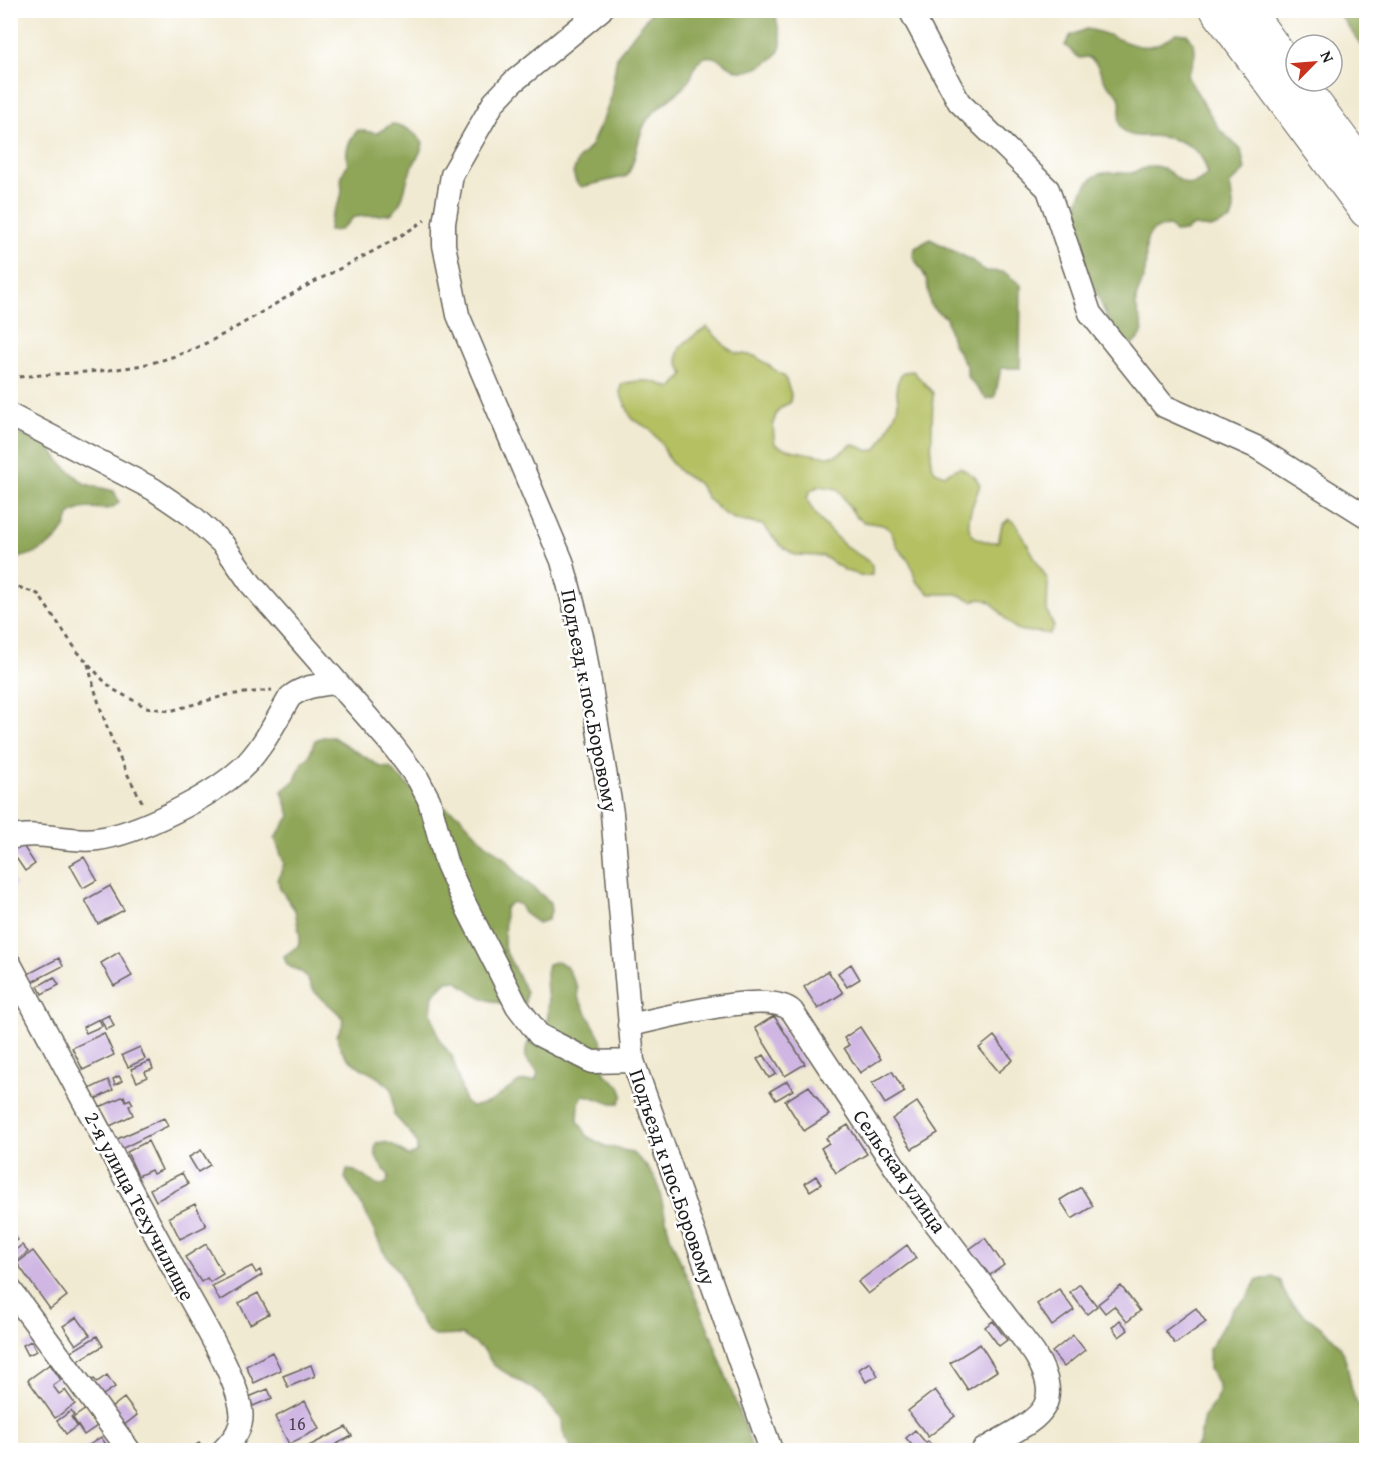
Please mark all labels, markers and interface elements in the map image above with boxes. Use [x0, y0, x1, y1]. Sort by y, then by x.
north arrow [1284, 33, 1344, 93]
text: N [1314, 47, 1341, 67]
street label: Подъезд к пос.Боровому [553, 587, 627, 816]
street label: Подъезд к пос.Боровому [621, 1065, 725, 1290]
street label: Сельская улица [846, 1103, 954, 1239]
street label: 2-я улица Техучилище [77, 1106, 203, 1306]
house number: 16 [288, 1410, 306, 1437]

